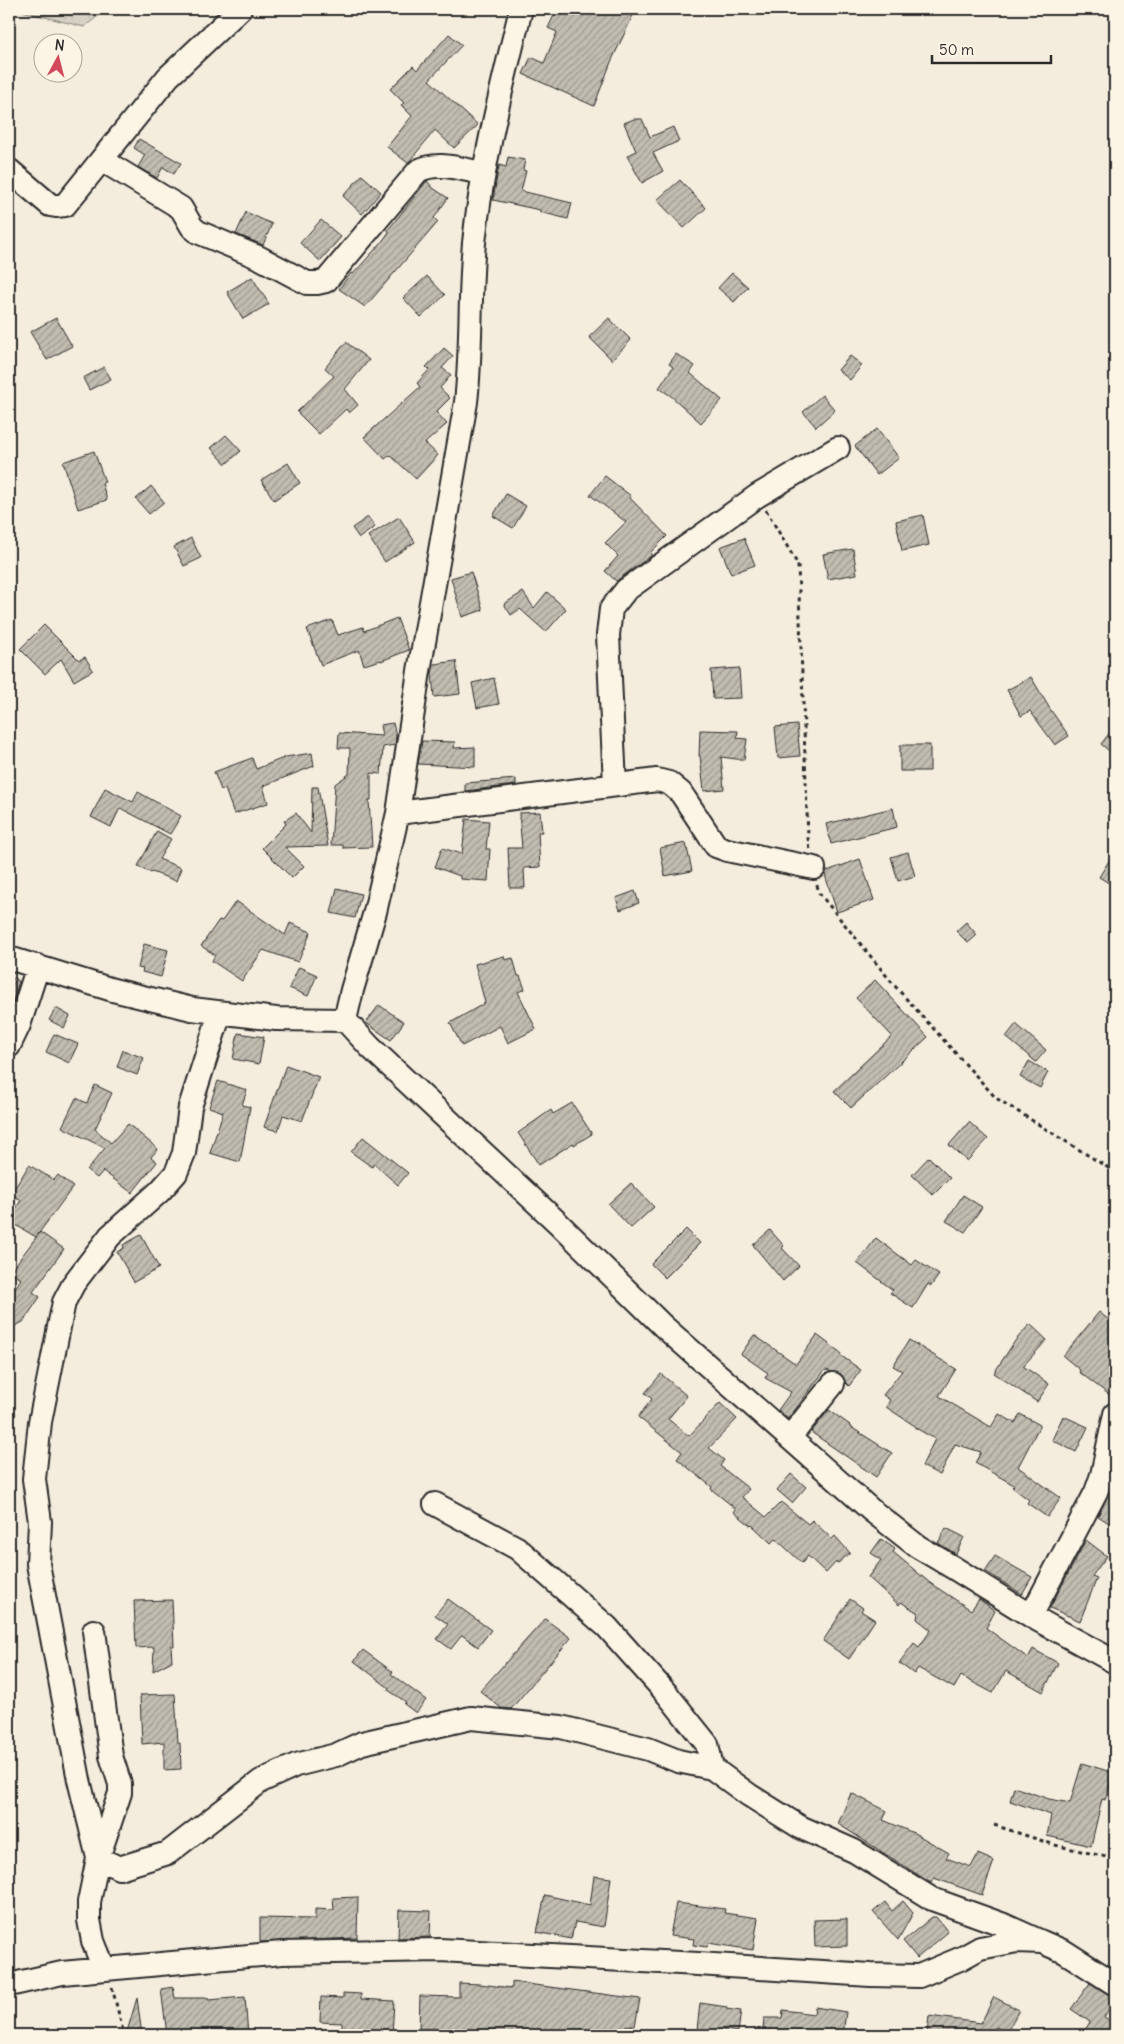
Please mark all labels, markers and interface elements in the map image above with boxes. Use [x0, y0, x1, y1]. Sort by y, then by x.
north arrow [32, 32, 82, 82]
scale bar [932, 32, 1050, 64]
text: N [54, 36, 65, 55]
text: 50 m [939, 40, 974, 59]

